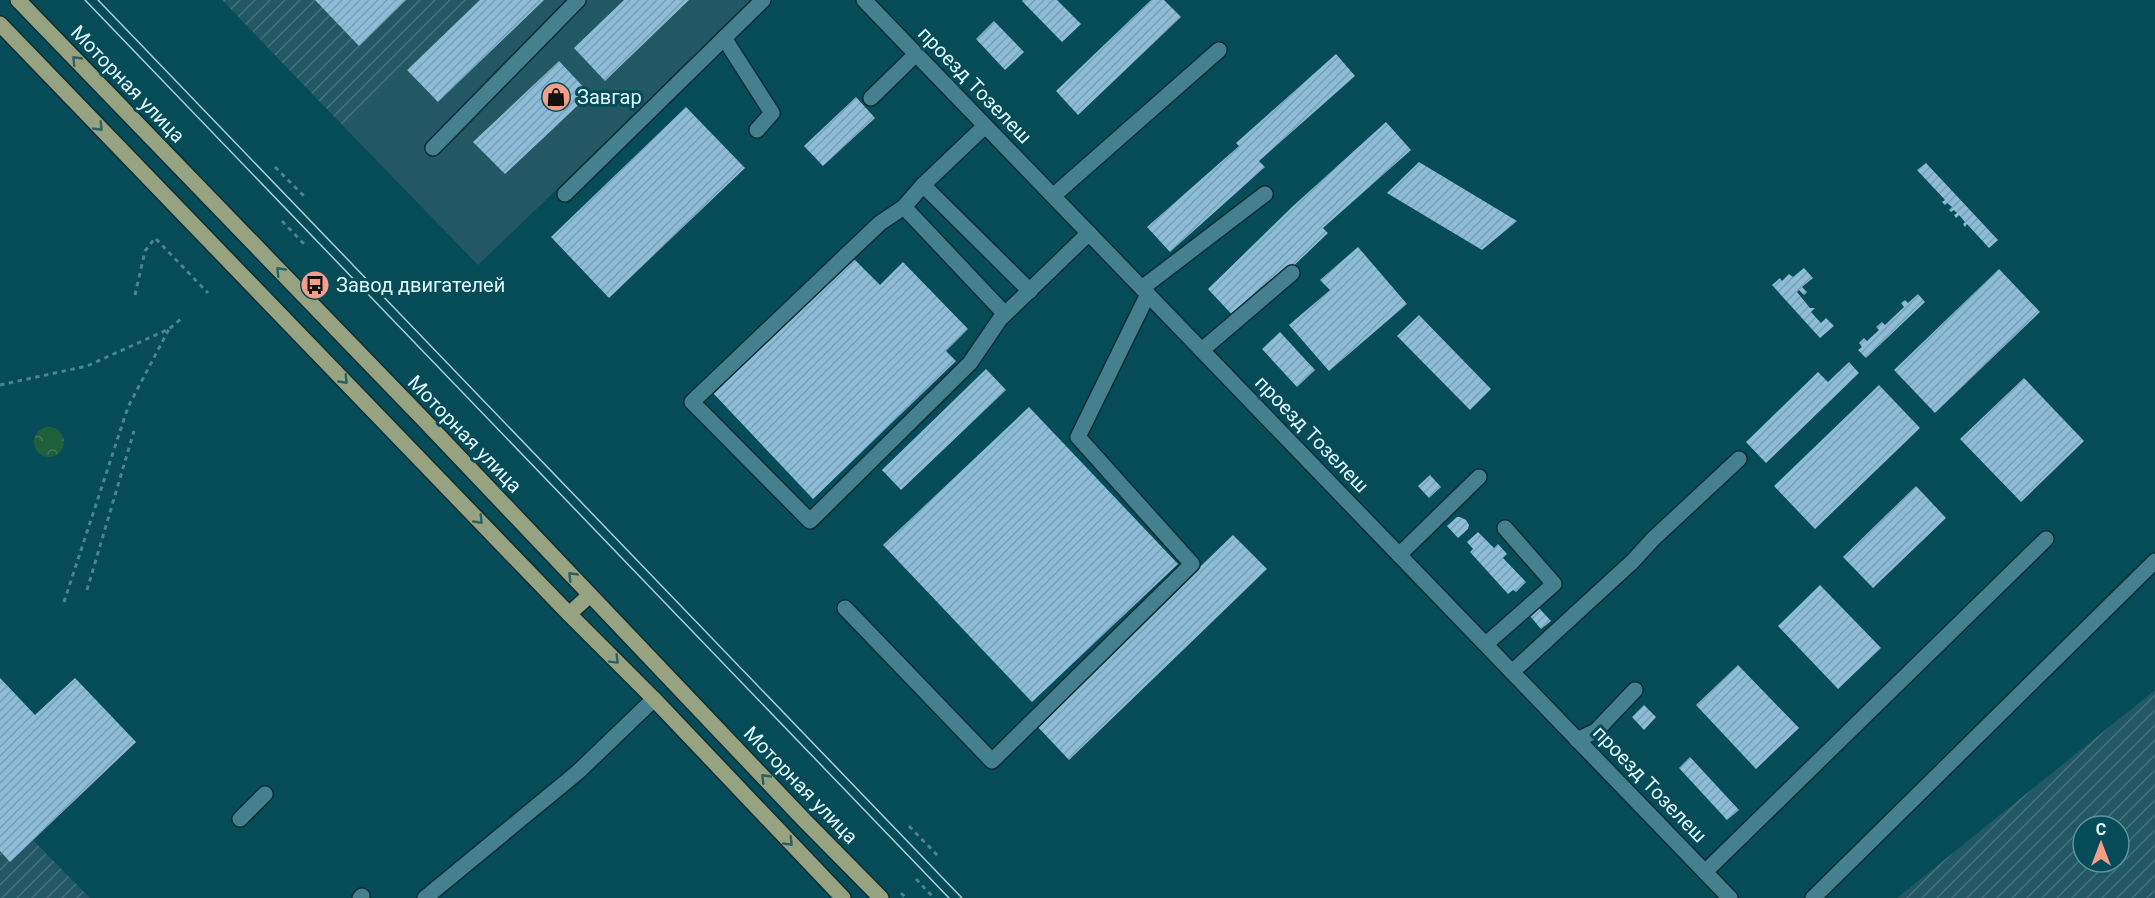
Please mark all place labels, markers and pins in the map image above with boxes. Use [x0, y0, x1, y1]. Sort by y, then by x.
shop icon: Завгар [540, 81, 572, 113]
place label: Завгар [577, 85, 642, 109]
bus stop icon: Завод двигателей [299, 269, 331, 301]
place label: Завод двигателей [336, 273, 505, 297]

